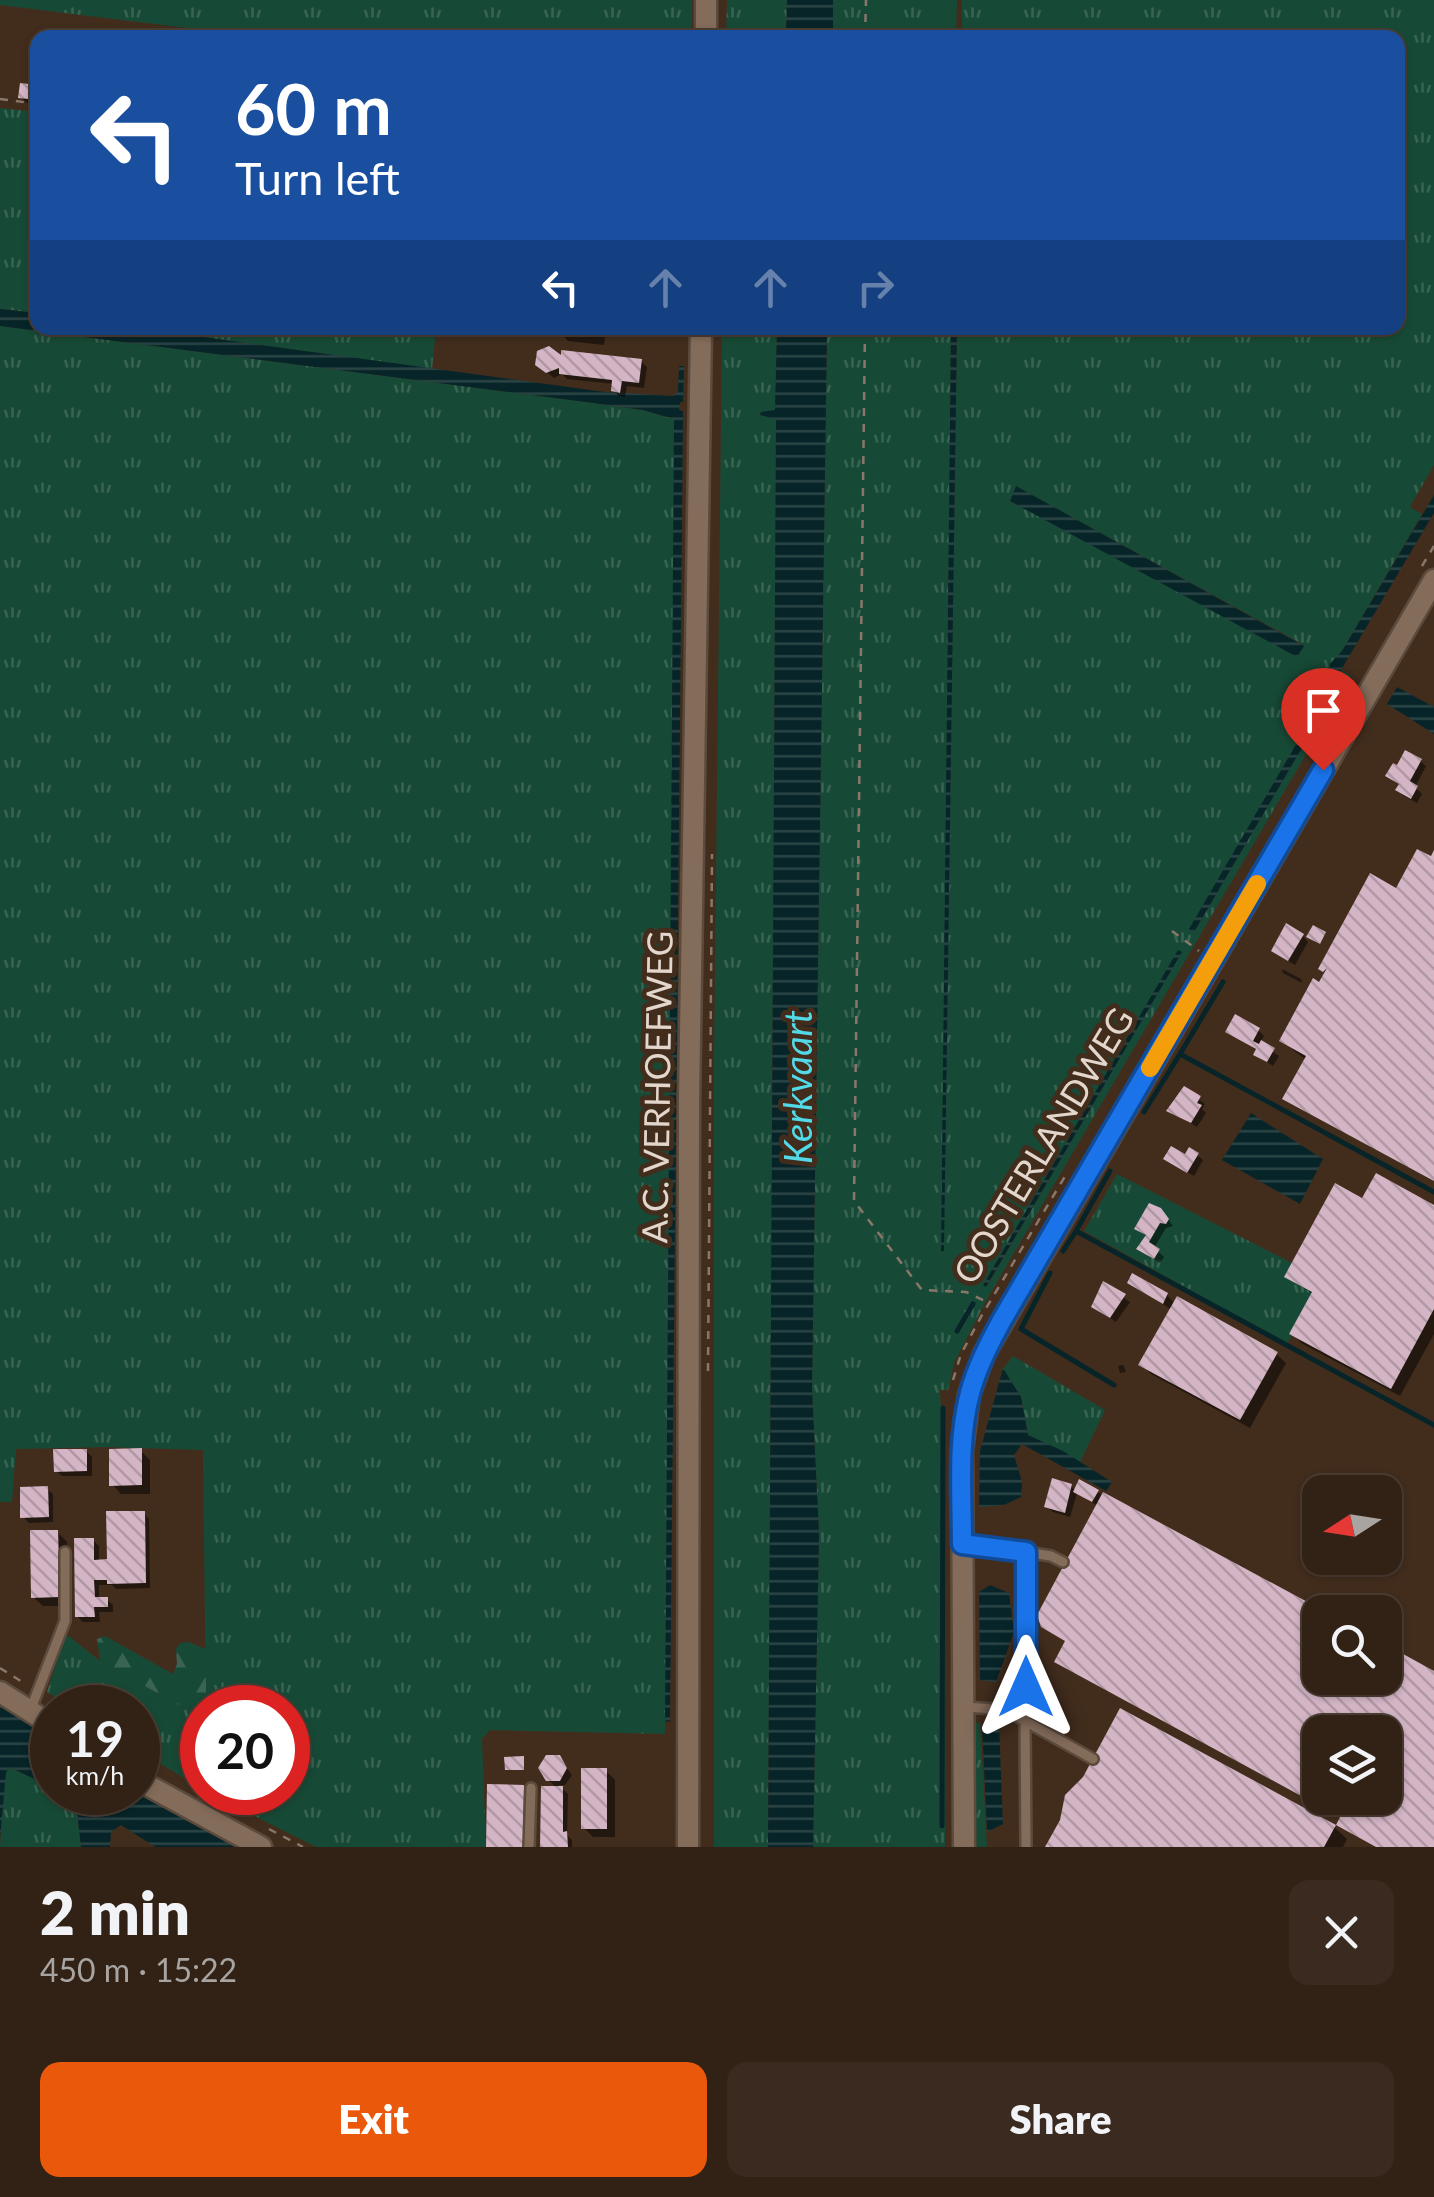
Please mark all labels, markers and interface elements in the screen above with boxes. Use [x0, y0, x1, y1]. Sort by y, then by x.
text: 60 m [235, 66, 392, 150]
icon: left [70, 70, 200, 200]
text: Turn left [235, 151, 400, 205]
icon: left [533, 260, 588, 315]
icon: ahead [638, 260, 693, 315]
icon: ahead [743, 260, 798, 315]
icon: right [848, 260, 903, 315]
pin [1281, 668, 1366, 771]
icon: arrive [1296, 683, 1351, 738]
street label: A.C. VERHOEFWEG [632, 930, 680, 1244]
street label: OOSTERLANDWEG [943, 1000, 1141, 1290]
water label: Kerkvaart [774, 1010, 820, 1164]
north arrow [1302, 1475, 1402, 1575]
map controls [1302, 1475, 1402, 1815]
button: search [1302, 1595, 1402, 1695]
position arrow [974, 1635, 1078, 1739]
speed limit sign: 20 [180, 1685, 310, 1815]
text: 19 [66, 1708, 124, 1768]
button: layers [1302, 1715, 1402, 1815]
text: km/h [66, 1760, 124, 1790]
text: 2 min [40, 1876, 190, 1948]
button: close [1289, 1880, 1394, 1985]
text: 450 m · 15:22 [40, 1950, 237, 1989]
button: Exit [40, 2062, 707, 2177]
button: Share [727, 2062, 1394, 2177]

